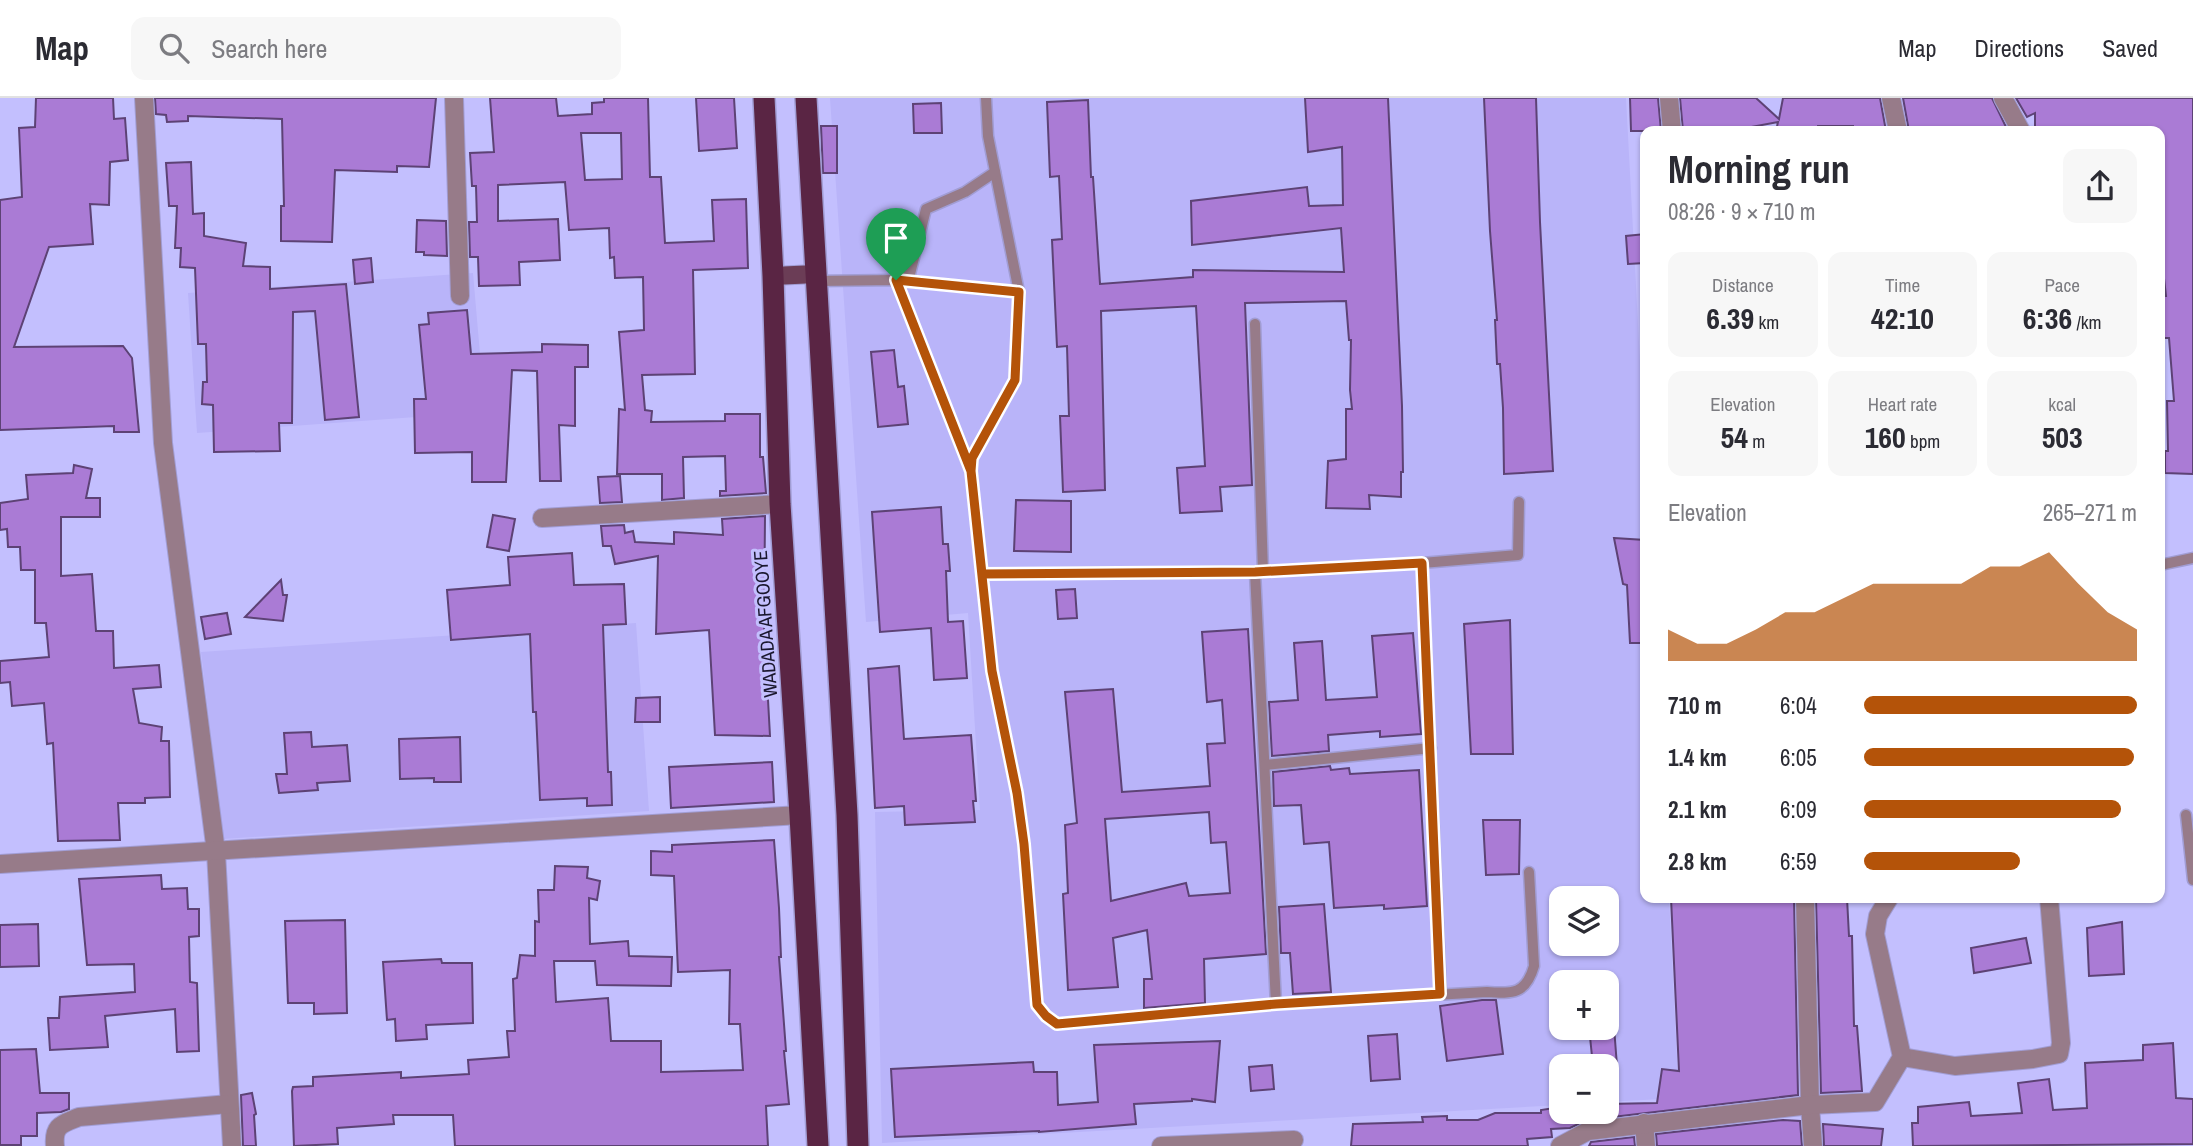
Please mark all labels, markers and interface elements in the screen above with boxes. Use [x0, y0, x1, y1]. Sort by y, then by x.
search box [131, 17, 621, 80]
text: Map [35, 26, 89, 70]
icon: search [155, 29, 193, 67]
text: Search here [211, 31, 327, 66]
text: Map [1898, 32, 1936, 64]
text: Directions [1974, 32, 2064, 64]
text: Saved [2102, 32, 2158, 64]
text: Morning run [1668, 144, 1850, 195]
button: share [2063, 149, 2137, 223]
text: 08:26 · 9 × 710 m [1668, 196, 1815, 227]
pin [866, 208, 926, 280]
icon: arrive [877, 219, 915, 257]
text: Distance [1712, 272, 1774, 298]
text: Time [1885, 272, 1920, 298]
text: Pace [2044, 272, 2080, 298]
text: 6.39 [1706, 298, 1754, 338]
text: 42:10 [1871, 298, 1934, 338]
text: 6:36 [2023, 298, 2072, 338]
text: km [1754, 309, 1779, 335]
text: /km [2072, 309, 2102, 335]
text: Elevation [1710, 391, 1775, 417]
text: Heart rate [1868, 391, 1937, 417]
text: kcal [2048, 391, 2076, 417]
text: 54 [1720, 417, 1748, 457]
text: 160 [1865, 417, 1906, 457]
text: 503 [2042, 417, 2083, 457]
text: m [1748, 428, 1765, 454]
text: bpm [1906, 428, 1940, 454]
text: Elevation [1668, 497, 1747, 528]
text: 265–271 m [2043, 497, 2137, 528]
street label: WADADA AFGOOYE [747, 550, 783, 698]
text: 710 m [1668, 690, 1721, 721]
text: 6:04 [1780, 690, 1817, 721]
text: 1.4 km [1668, 742, 1727, 773]
text: 6:05 [1780, 742, 1817, 773]
text: 2.1 km [1668, 794, 1727, 825]
text: 6:09 [1780, 794, 1817, 825]
text: 2.8 km [1668, 846, 1727, 877]
text: 6:59 [1780, 846, 1817, 877]
map controls [1549, 886, 1619, 1124]
button: layers [1549, 886, 1619, 956]
button: + [1549, 970, 1619, 1040]
button: − [1549, 1054, 1619, 1124]

